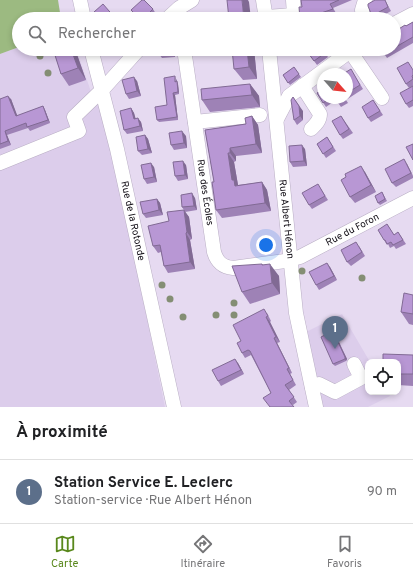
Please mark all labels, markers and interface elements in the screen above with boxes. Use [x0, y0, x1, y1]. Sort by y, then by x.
search box [12, 12, 401, 56]
icon: search [26, 23, 48, 45]
text: Rechercher [58, 25, 136, 44]
north arrow [317, 68, 353, 104]
street label: Rue des Écoles [194, 158, 217, 227]
street label: Rue Albert Hénon [276, 179, 297, 259]
street label: Rue de la Rotonde [118, 180, 148, 262]
street label: Rue du Foron [323, 210, 381, 249]
your location [256, 235, 276, 255]
pin: 1 [322, 316, 348, 349]
map controls [365, 359, 401, 395]
button: locate [365, 359, 401, 395]
text: À proximité [16, 422, 108, 444]
text: Station Service E. Leclerc [54, 474, 233, 493]
text: 1 [26, 484, 32, 500]
text: 90 m [367, 484, 397, 500]
text: Station-service · Rue Albert Hénon [54, 493, 252, 509]
tab: Carte [51, 533, 78, 571]
tab: Itinéraire [180, 533, 225, 571]
tab: Favoris [327, 533, 362, 571]

